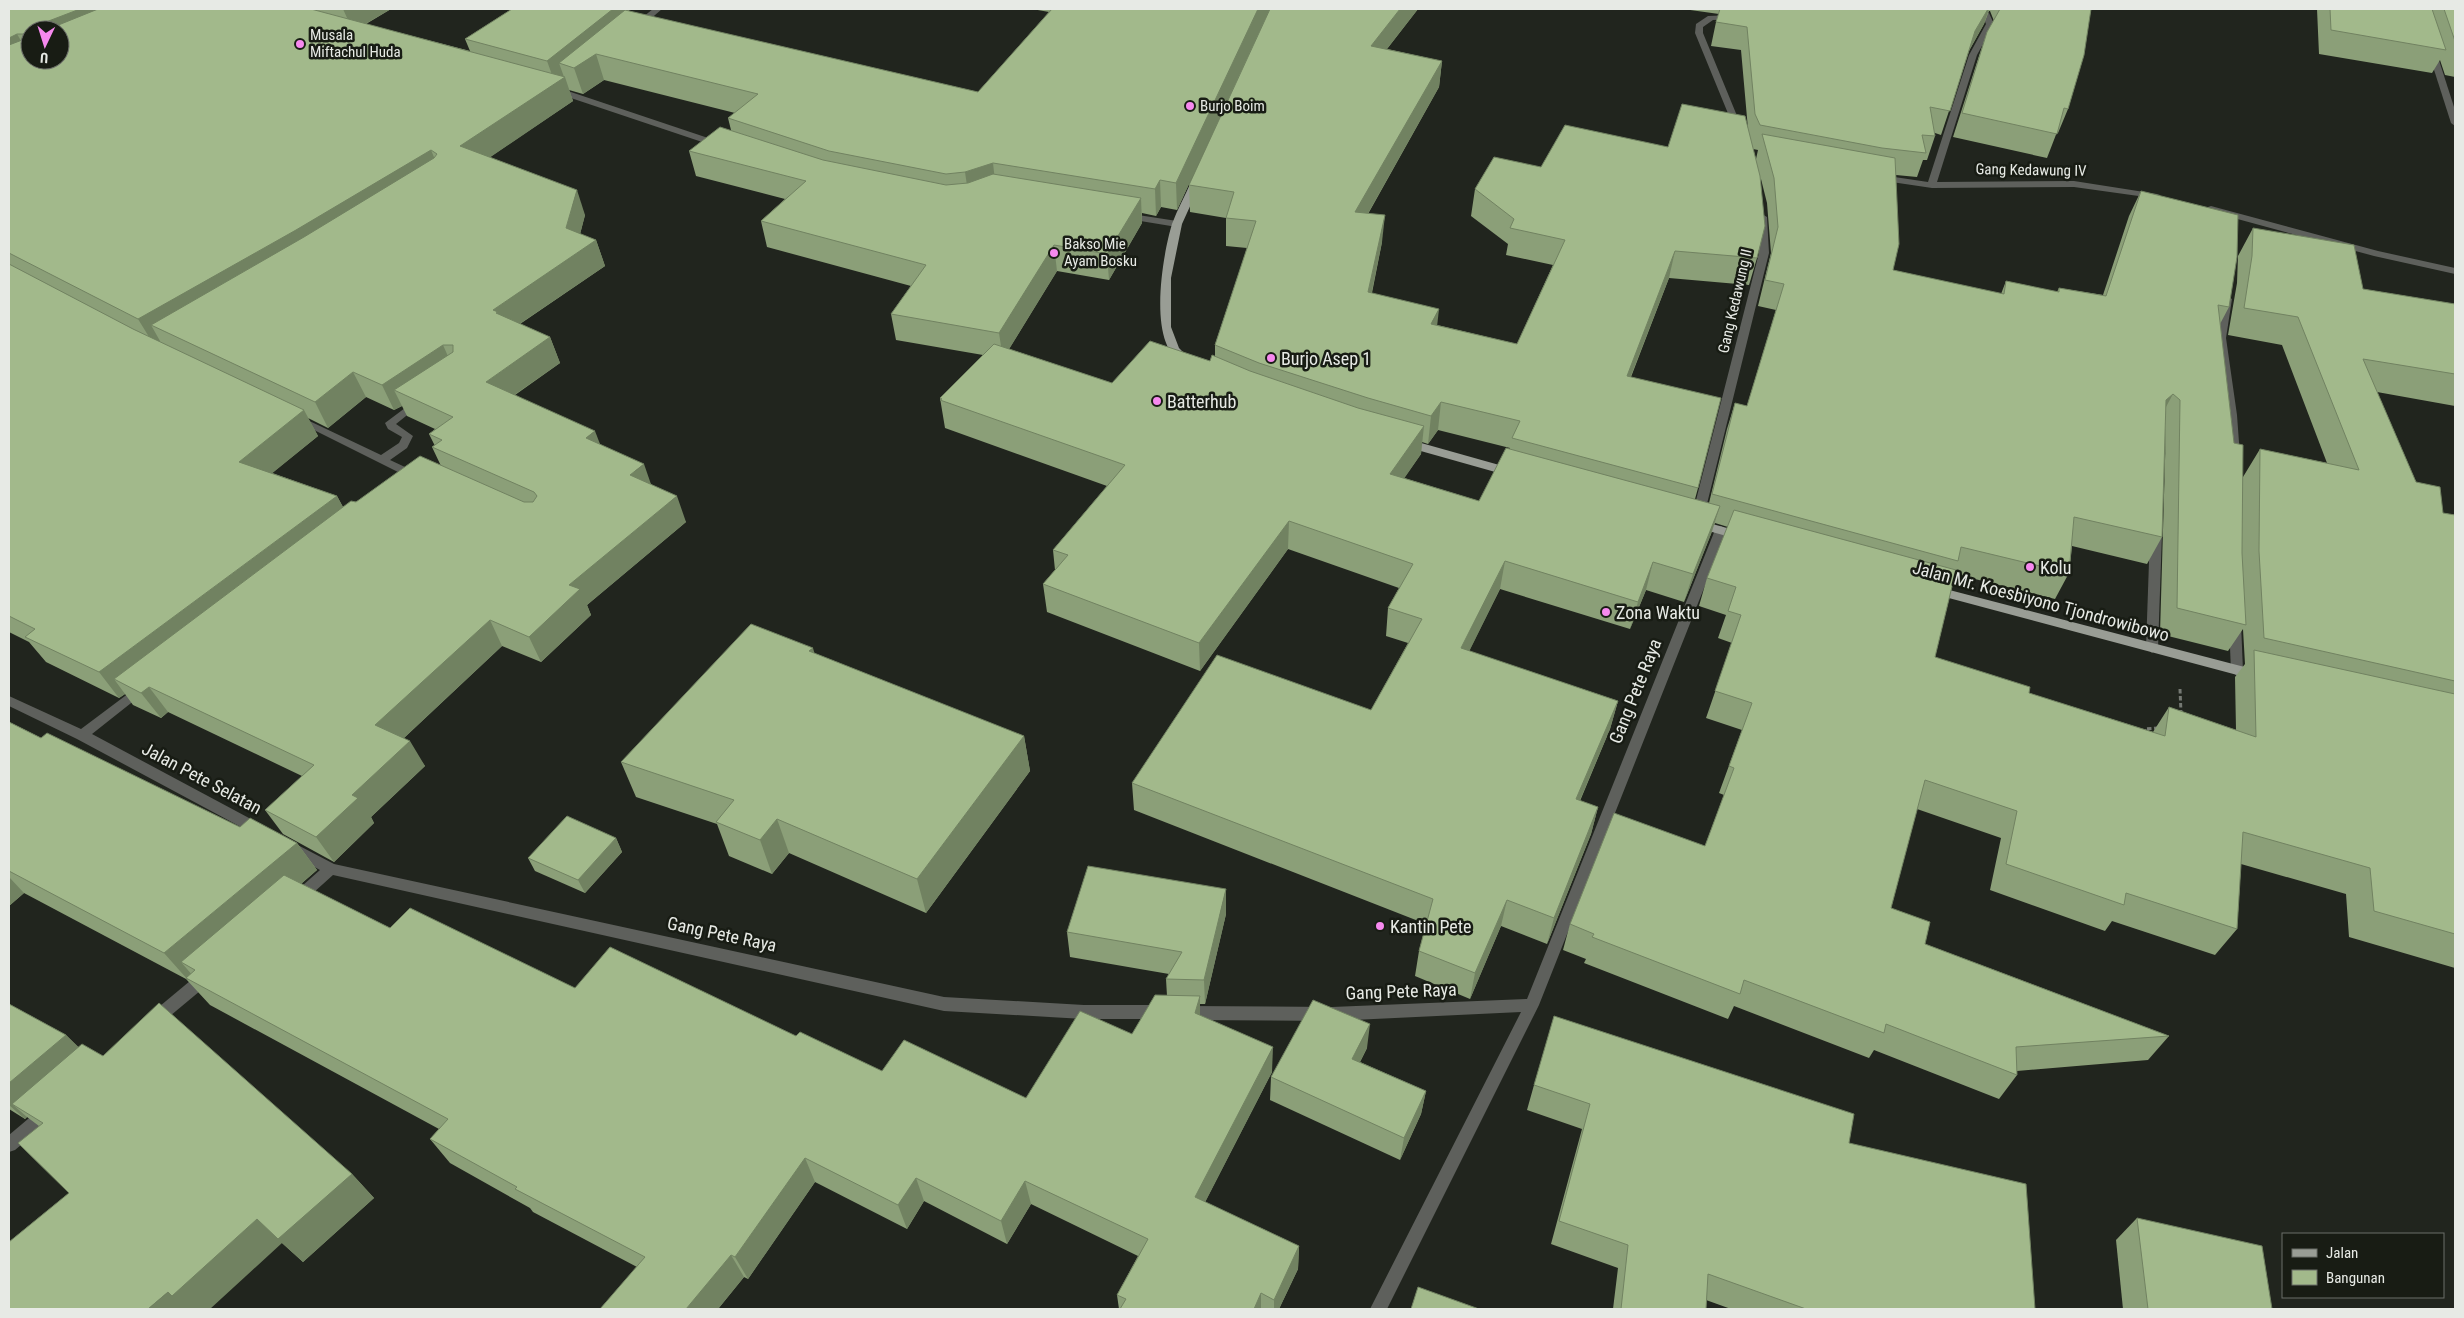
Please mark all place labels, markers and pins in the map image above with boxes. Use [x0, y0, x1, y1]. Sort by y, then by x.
place label: Musala Miftachul Huda [310, 26, 401, 61]
marker: Musala Miftachul Huda [294, 38, 306, 50]
place label: Burjo Boim [1200, 97, 1265, 115]
marker: Burjo Boim [1184, 100, 1196, 112]
place label: Bakso Mie Ayam Bosku [1064, 235, 1137, 270]
marker: Bakso Mie Ayam Bosku [1048, 247, 1060, 259]
place label: Burjo Asep 1 [1281, 348, 1371, 369]
marker: Burjo Asep 1 [1265, 352, 1277, 364]
place label: Batterhub [1167, 391, 1236, 412]
marker: Batterhub [1151, 395, 1163, 407]
place label: Kolu [2040, 557, 2071, 578]
marker: Kolu [2024, 561, 2036, 573]
place label: Zona Waktu [1616, 602, 1700, 623]
marker: Zona Waktu [1600, 606, 1612, 618]
place label: Kantin Pete [1390, 916, 1472, 937]
marker: Kantin Pete [1374, 920, 1386, 932]

